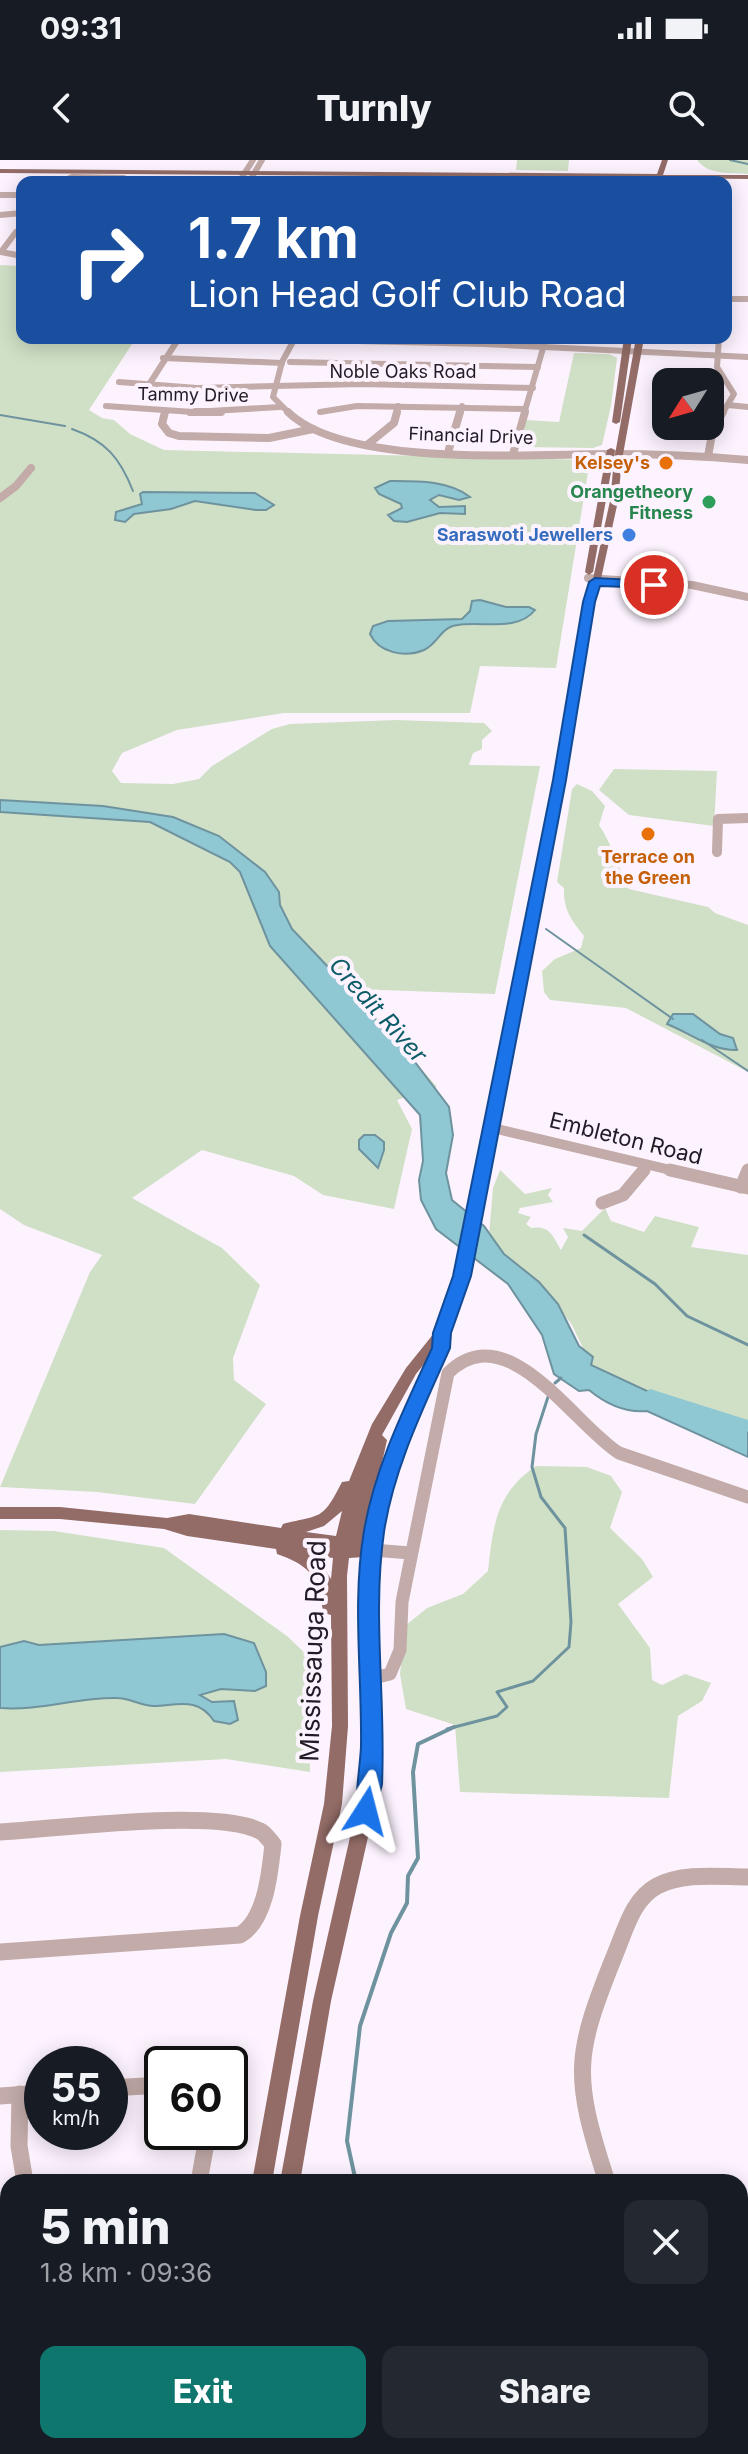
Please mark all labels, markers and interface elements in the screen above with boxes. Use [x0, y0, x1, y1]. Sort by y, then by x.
text: 09:31 [40, 10, 122, 46]
icon: back [40, 86, 84, 130]
text: Turnly [316, 86, 432, 130]
icon: search [664, 86, 708, 130]
text: 1.7 km [188, 204, 359, 272]
icon: right [56, 208, 160, 312]
text: Lion Head Golf Club Road [188, 272, 626, 316]
street label: Noble Oaks Road [329, 361, 477, 382]
north arrow [652, 368, 724, 440]
map controls [652, 368, 724, 440]
street label: Tammy Drive [137, 383, 249, 406]
street label: Financial Drive [408, 423, 534, 448]
place label: Kelsey's [575, 452, 650, 473]
marker: Kelsey's [657, 454, 675, 472]
place label: Orangetheory Fitness [570, 481, 693, 523]
marker: Orangetheory Fitness [700, 493, 718, 511]
place label: Saraswoti Jewellers [437, 524, 613, 545]
marker: Saraswoti Jewellers [620, 526, 638, 544]
pin [620, 551, 688, 619]
icon: arrive [632, 563, 676, 607]
marker: Terrace on the Green [639, 825, 657, 843]
place label: Terrace on the Green [601, 846, 695, 888]
water label: Credit River [323, 951, 434, 1069]
street label: Embleton Road [547, 1106, 705, 1170]
street label: Mississauga Road [293, 1540, 332, 1762]
position arrow [324, 1769, 408, 1853]
speed limit sign: 60 [144, 2046, 248, 2150]
text: 55 [50, 2063, 102, 2112]
text: km/h [52, 2106, 100, 2130]
text: 5 min [40, 2197, 170, 2256]
button: close [624, 2200, 708, 2284]
text: 1.8 km · 09:36 [40, 2257, 212, 2288]
button: Exit [40, 2346, 366, 2438]
button: Share [382, 2346, 708, 2438]

